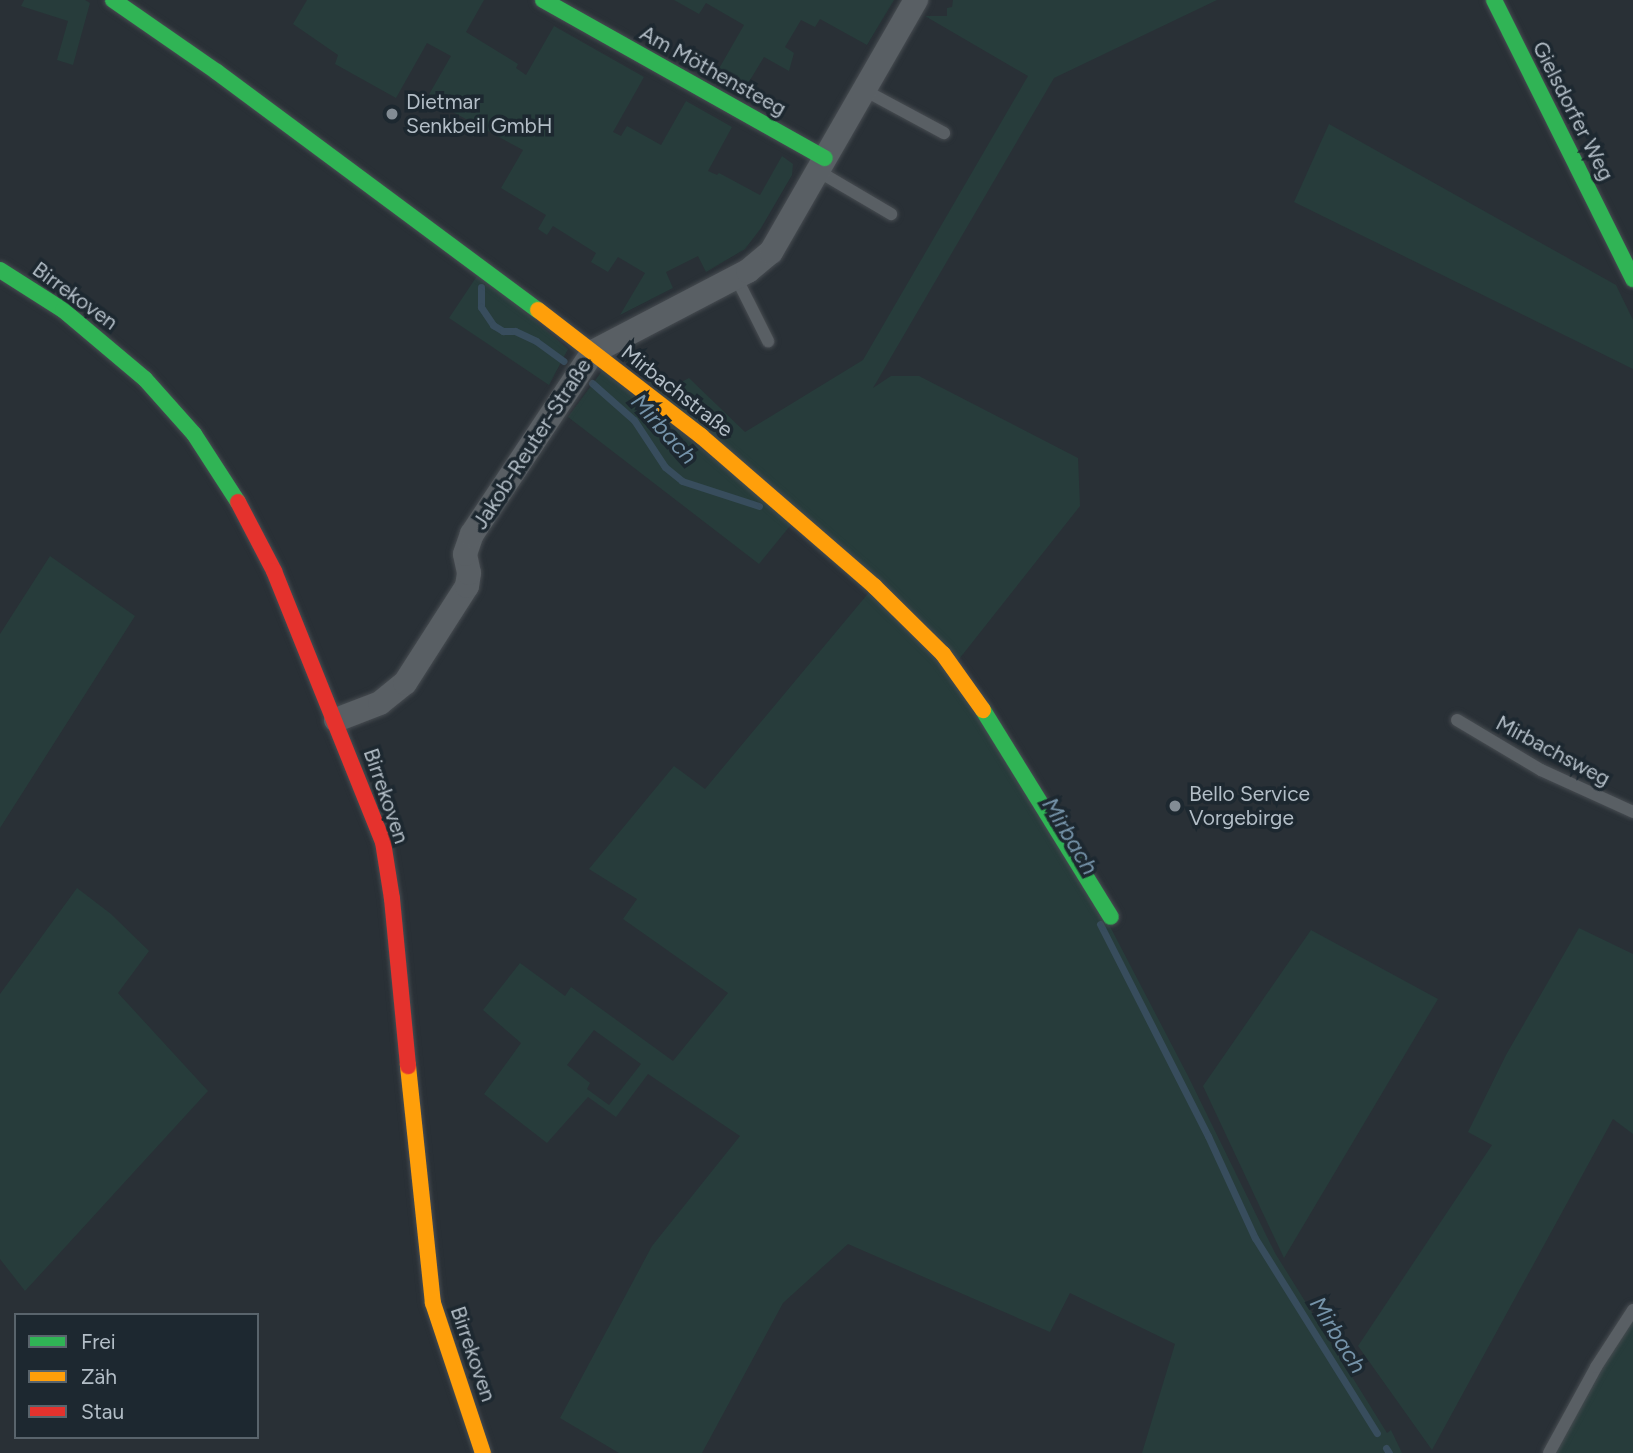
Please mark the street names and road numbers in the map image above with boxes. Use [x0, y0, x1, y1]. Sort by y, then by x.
street label: Am Möthensteeg [636, 20, 790, 122]
street label: Gielsdorfer Weg [1527, 37, 1619, 185]
street label: Birrekoven [28, 257, 122, 335]
street label: Mirbachstraße [616, 340, 738, 442]
street label: Jakob-Reuter-Straße [467, 354, 597, 534]
street label: Mirbachsweg [1492, 710, 1614, 792]
street label: Birrekoven [358, 745, 414, 847]
street label: Birrekoven [445, 1303, 501, 1405]

